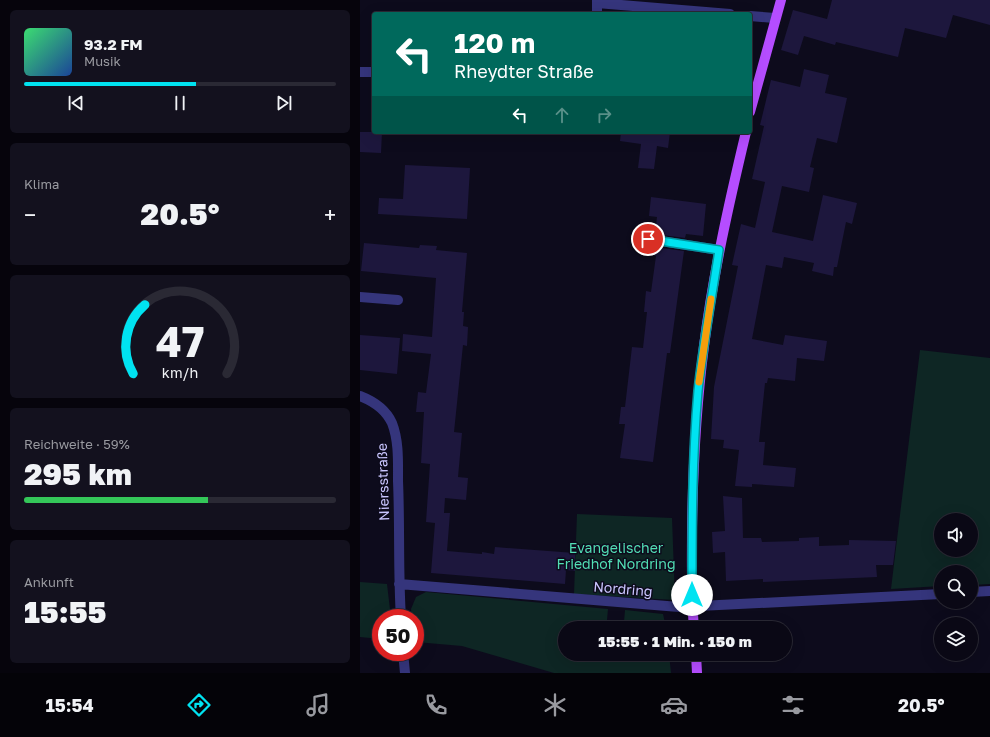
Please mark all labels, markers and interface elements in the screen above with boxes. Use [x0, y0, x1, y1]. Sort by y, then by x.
text: 120 m [454, 26, 535, 59]
icon: left [388, 28, 440, 80]
text: 93.2 FM [84, 35, 143, 53]
text: Musik [84, 53, 121, 69]
text: Rheydter Straße [454, 60, 594, 82]
icon: previous [65, 92, 87, 114]
icon: pause [169, 92, 191, 114]
icon: next [273, 92, 295, 114]
icon: left [509, 104, 531, 126]
icon: ahead [551, 104, 573, 126]
icon: right [593, 104, 615, 126]
text: Klima [24, 176, 59, 192]
text: 20.5° [141, 196, 219, 232]
text: − [24, 201, 36, 228]
text: + [324, 201, 336, 228]
pin [631, 222, 665, 256]
icon: arrive [637, 228, 659, 250]
text: 47 [156, 316, 204, 366]
text: km/h [162, 364, 198, 381]
text: Reichweite · 59% [24, 436, 130, 452]
street label: Niersstraße [373, 443, 392, 521]
text: 295 km [24, 456, 132, 492]
map controls [934, 513, 978, 661]
button: sound [934, 513, 978, 557]
park label: Evangelischer Friedhof Nordring [556, 539, 676, 572]
button: search [934, 565, 978, 609]
text: Ankunft [24, 574, 74, 590]
position arrow [671, 574, 713, 616]
street label: Nordring [593, 577, 653, 600]
text: 15:55 [24, 594, 106, 630]
speed limit sign: 50 [372, 609, 424, 661]
button: layers [934, 617, 978, 661]
text: 15:55 · 1 Min. · 150 m [598, 632, 752, 650]
icon: directions [185, 691, 213, 719]
icon: music [304, 691, 332, 719]
icon: phone [422, 691, 450, 719]
icon: climate [541, 691, 569, 719]
icon: car [660, 691, 688, 719]
icon: filters [779, 691, 807, 719]
text: 15:54 [45, 694, 94, 716]
text: 20.5° [898, 694, 945, 716]

